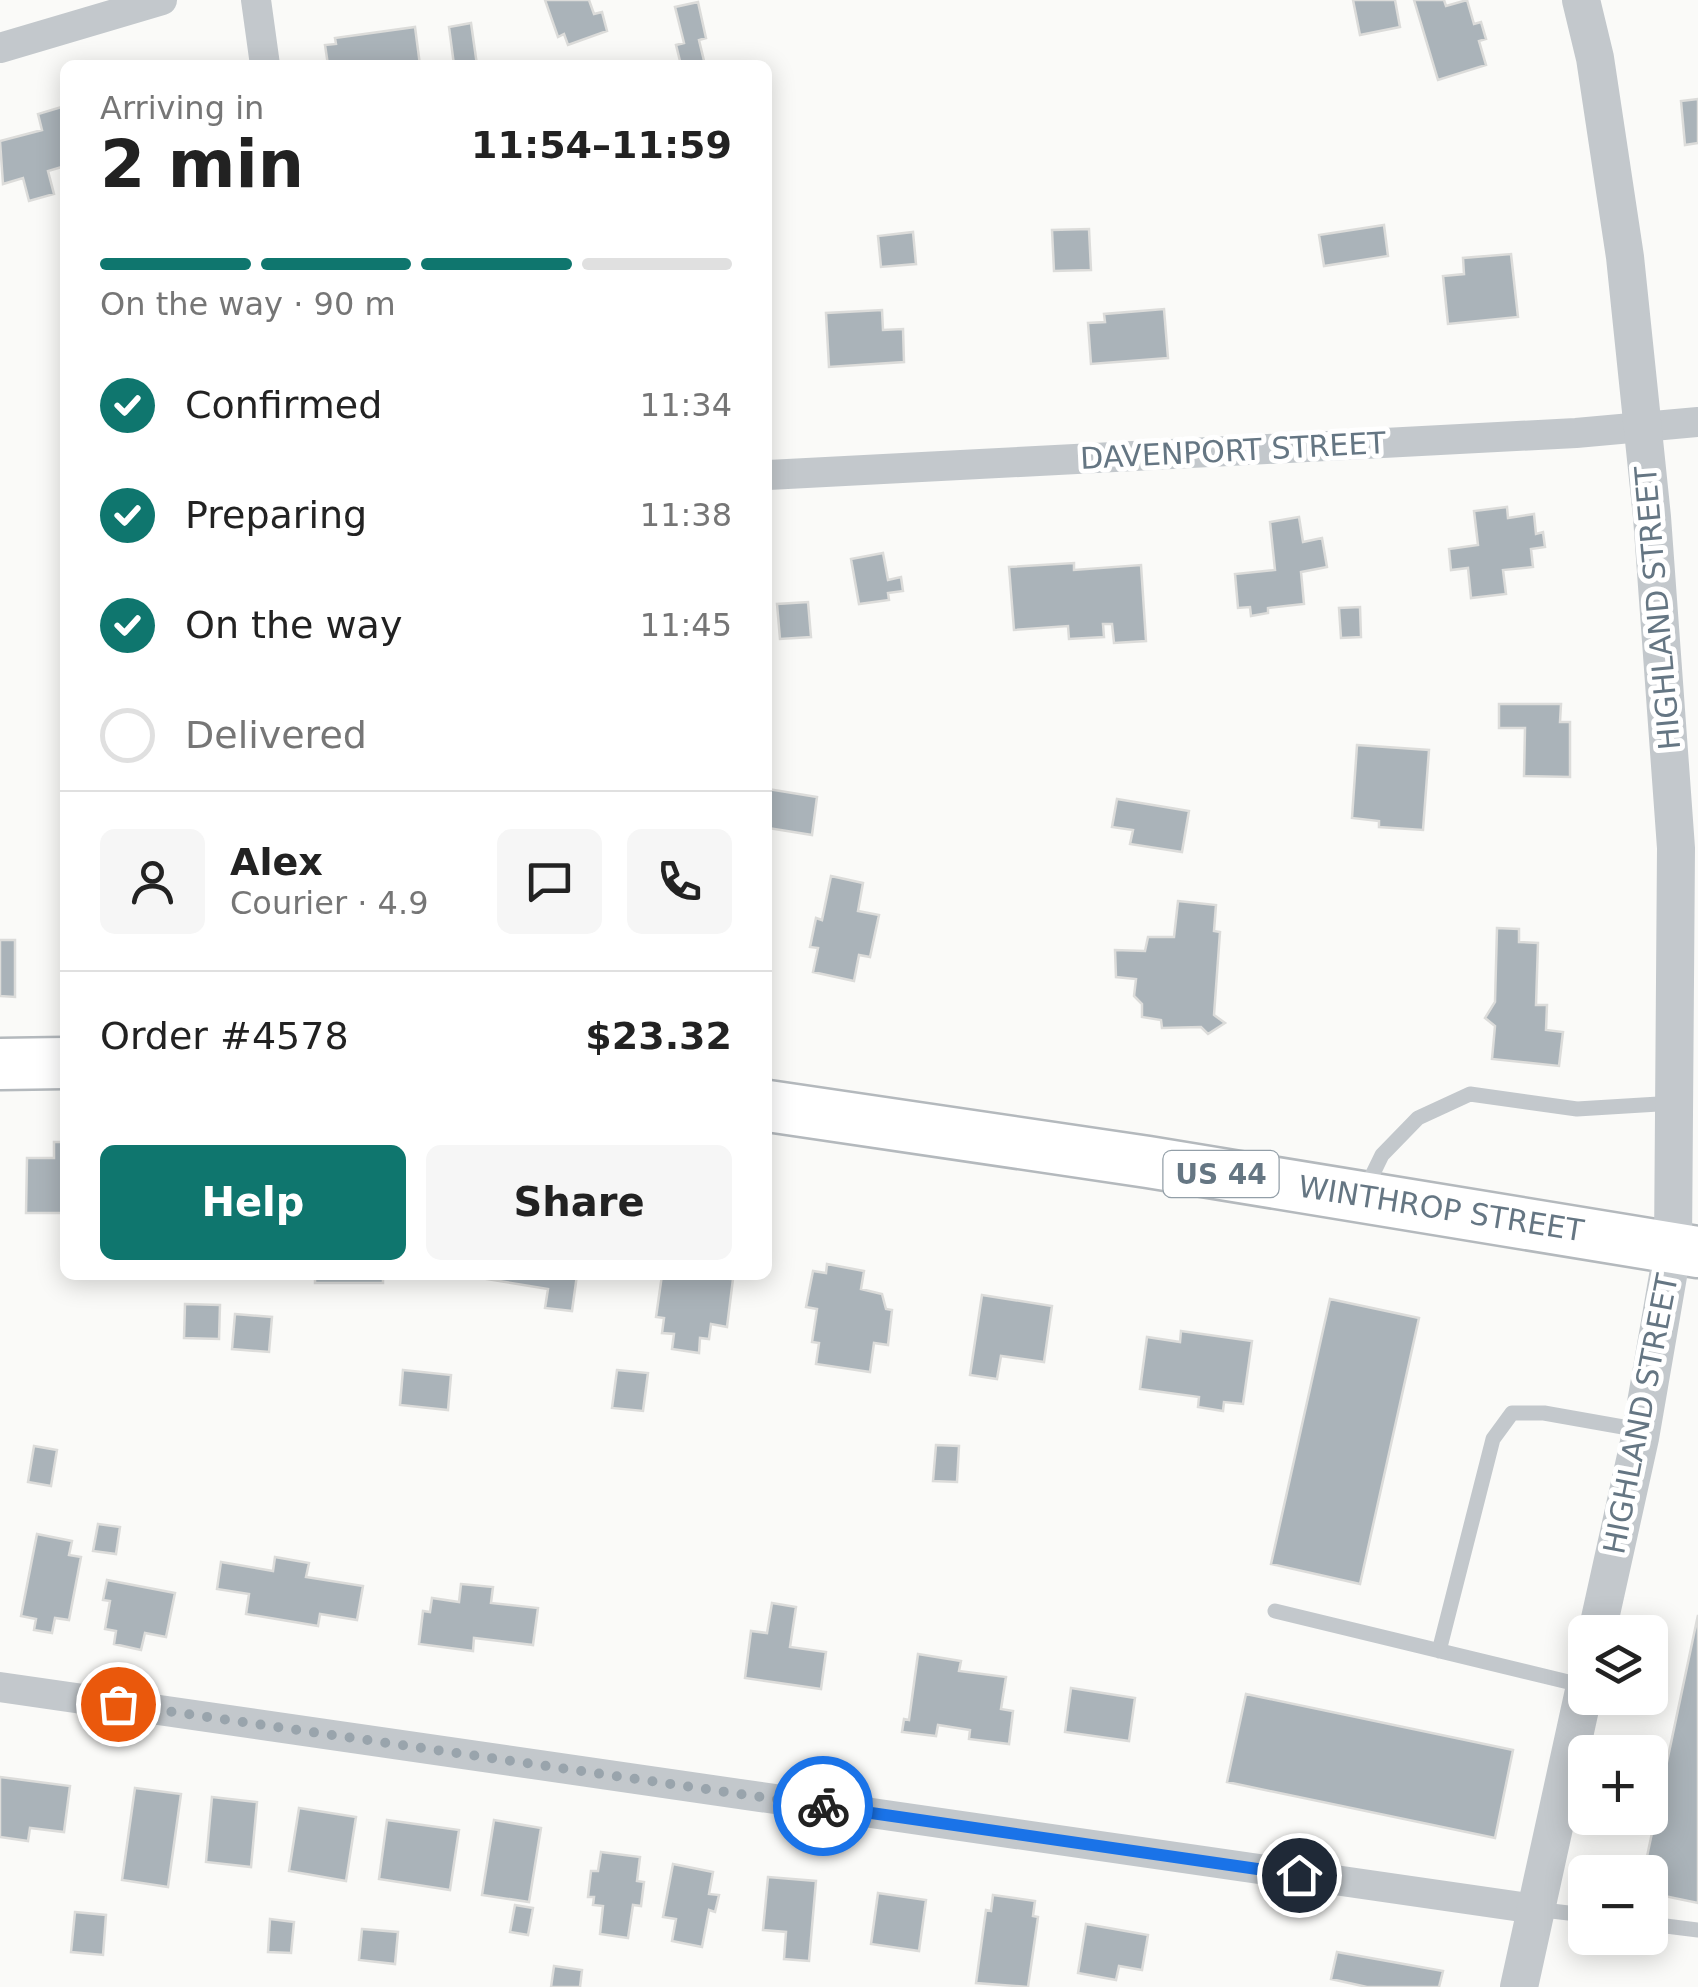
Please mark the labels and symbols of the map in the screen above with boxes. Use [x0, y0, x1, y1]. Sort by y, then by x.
street label: DAVENPORT STREET [1079, 425, 1387, 476]
street label: HIGHLAND STREET [1628, 464, 1687, 751]
road number: US 44 [1164, 1151, 1278, 1197]
street label: WINTHROP STREET [1296, 1169, 1587, 1248]
street label: HIGHLAND STREET [1596, 1270, 1685, 1557]
pin [76, 1662, 161, 1747]
courier [773, 1756, 873, 1856]
pin [1257, 1833, 1342, 1918]

